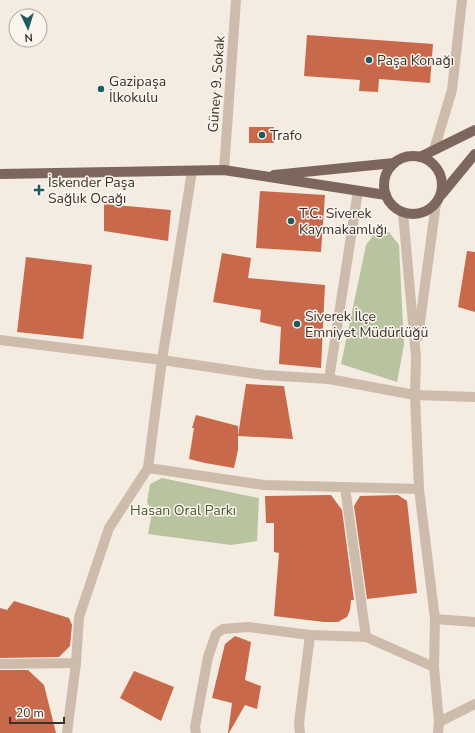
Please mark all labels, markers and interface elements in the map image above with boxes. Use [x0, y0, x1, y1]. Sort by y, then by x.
north arrow [8, 8, 48, 48]
text: N [24, 30, 33, 45]
street label: Güney 9. Sokak [204, 34, 229, 133]
place label: Paşa Konağı [377, 51, 454, 70]
marker: Paşa Konağı [364, 55, 374, 65]
place label: Gazipaşa İlkokulu [109, 72, 166, 107]
marker: Gazipaşa İlkokulu [96, 84, 106, 94]
place label: Trafo [270, 126, 302, 145]
marker: Trafo [257, 130, 267, 140]
place label: İskender Paşa Sağlık Ocağı [48, 173, 135, 208]
marker: İskender Paşa Sağlık Ocağı [33, 184, 45, 196]
place label: T.C. Siverek Kaymakamlığı [299, 204, 387, 239]
marker: T.C. Siverek Kaymakamlığı [286, 216, 296, 226]
place label: Siverek İlçe Emniyet Müdürlüğü [305, 307, 428, 342]
marker: Siverek İlçe Emniyet Müdürlüğü [292, 319, 302, 329]
park label: Hasan Oral Parkı [130, 501, 236, 520]
scale bar [10, 699, 64, 725]
text: 20 m [16, 705, 44, 721]

